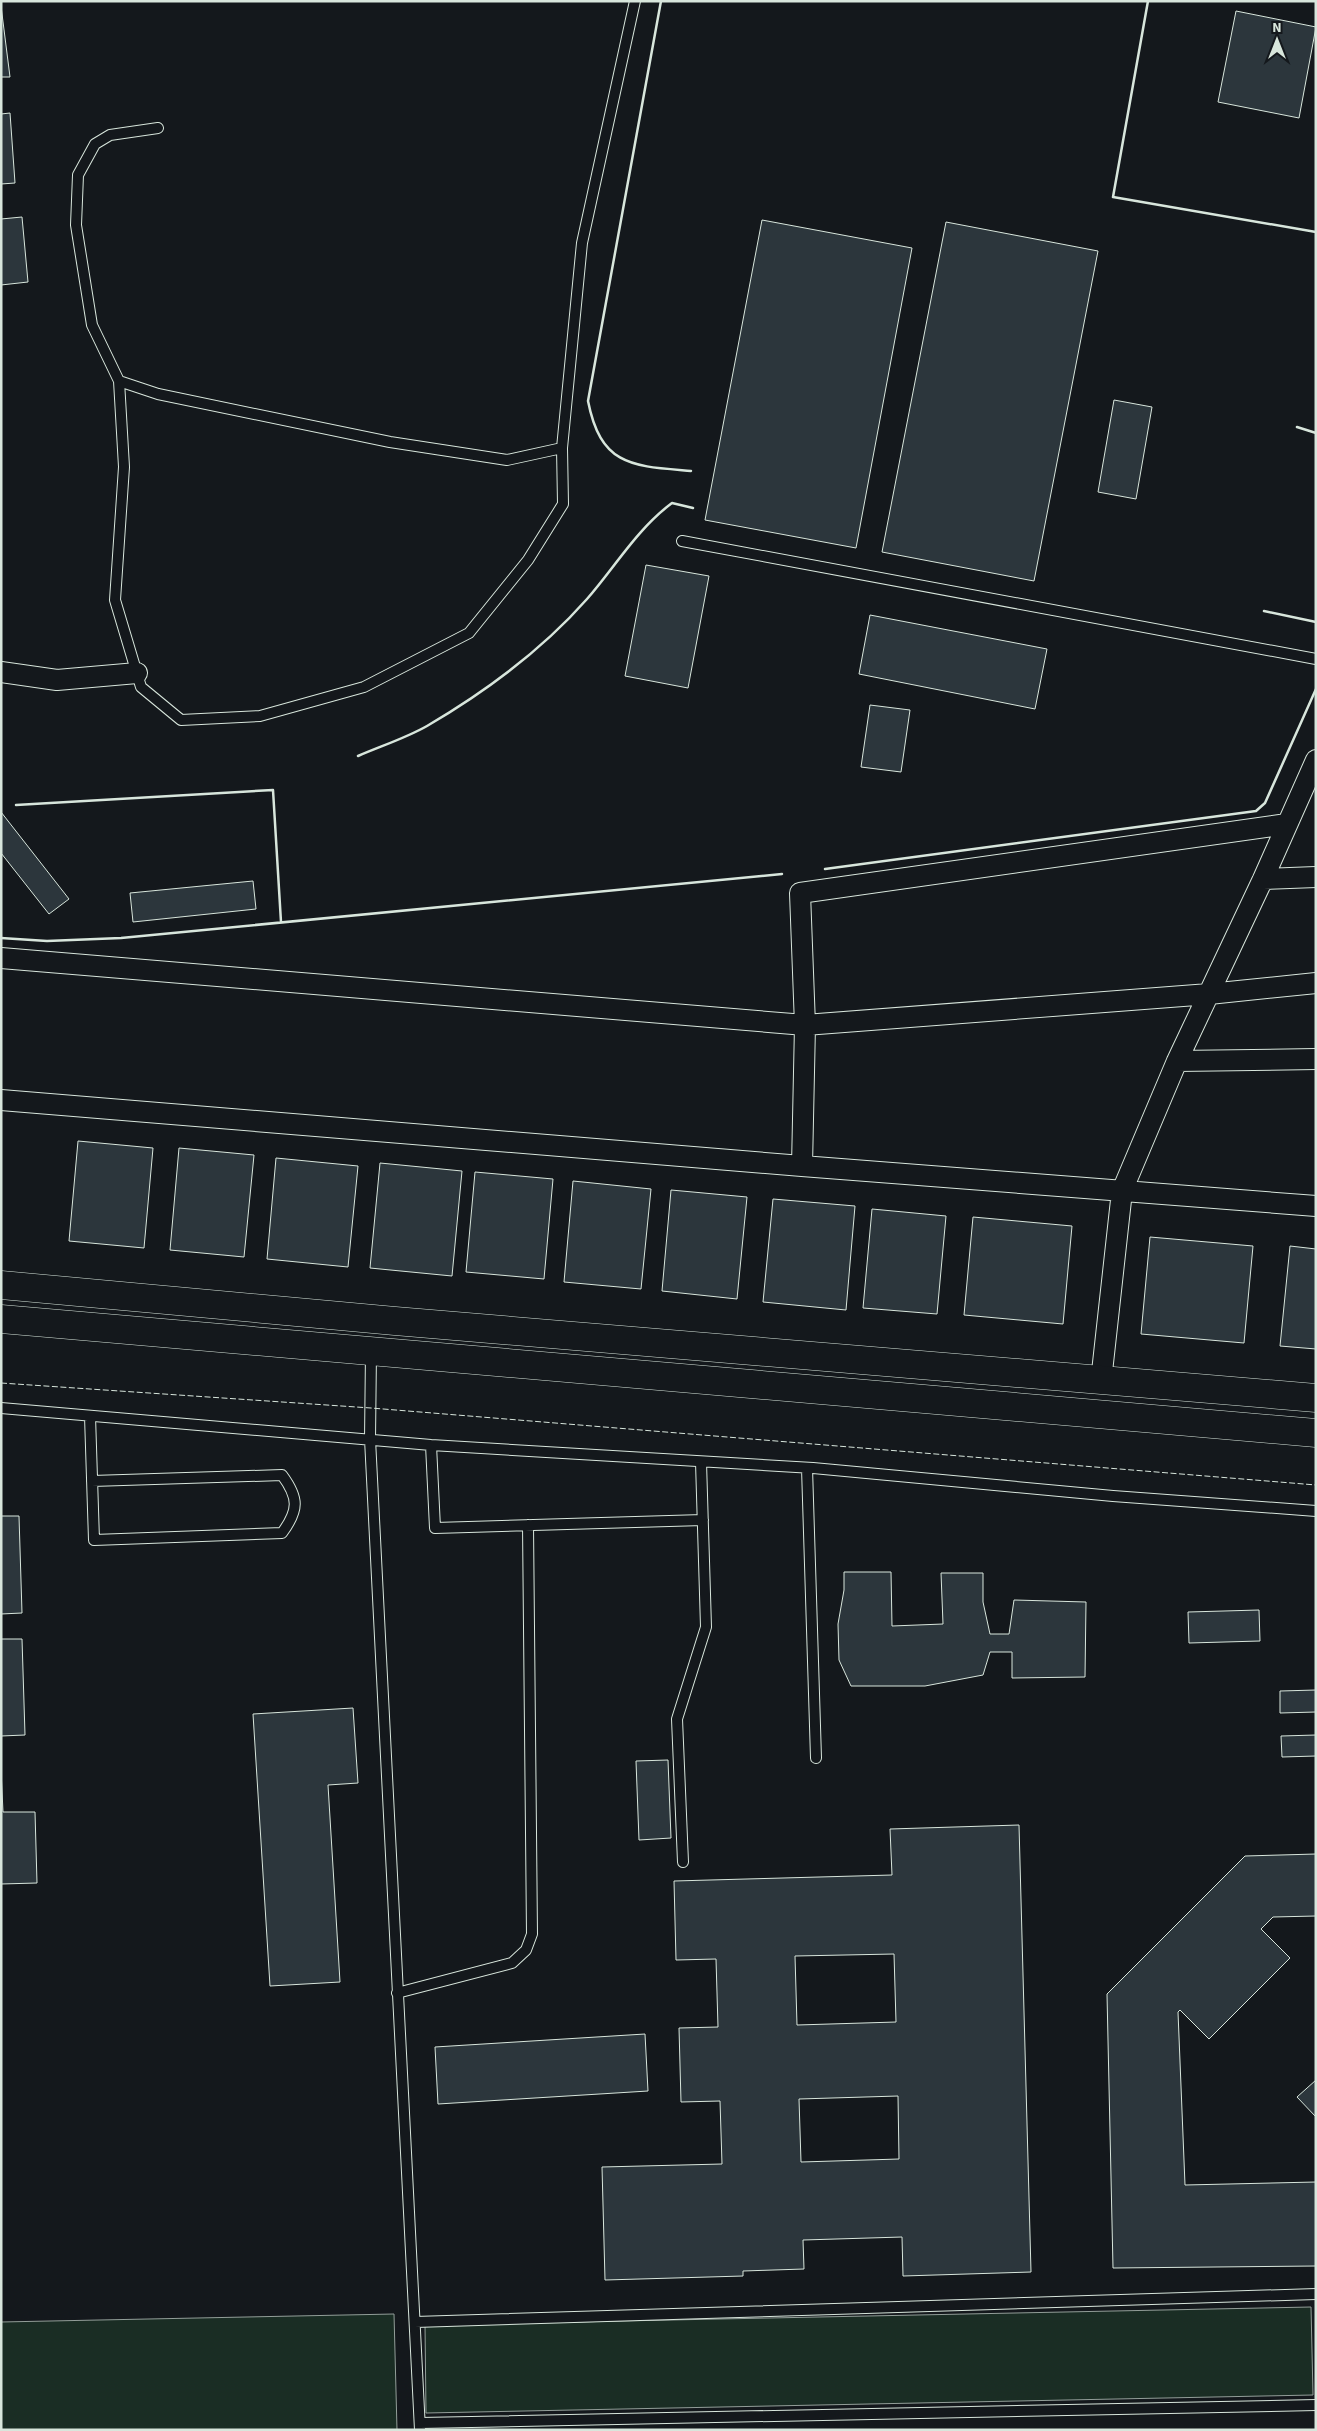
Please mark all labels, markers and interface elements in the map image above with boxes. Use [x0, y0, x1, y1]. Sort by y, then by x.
north arrow [1252, 15, 1302, 65]
text: N [1272, 18, 1282, 38]

